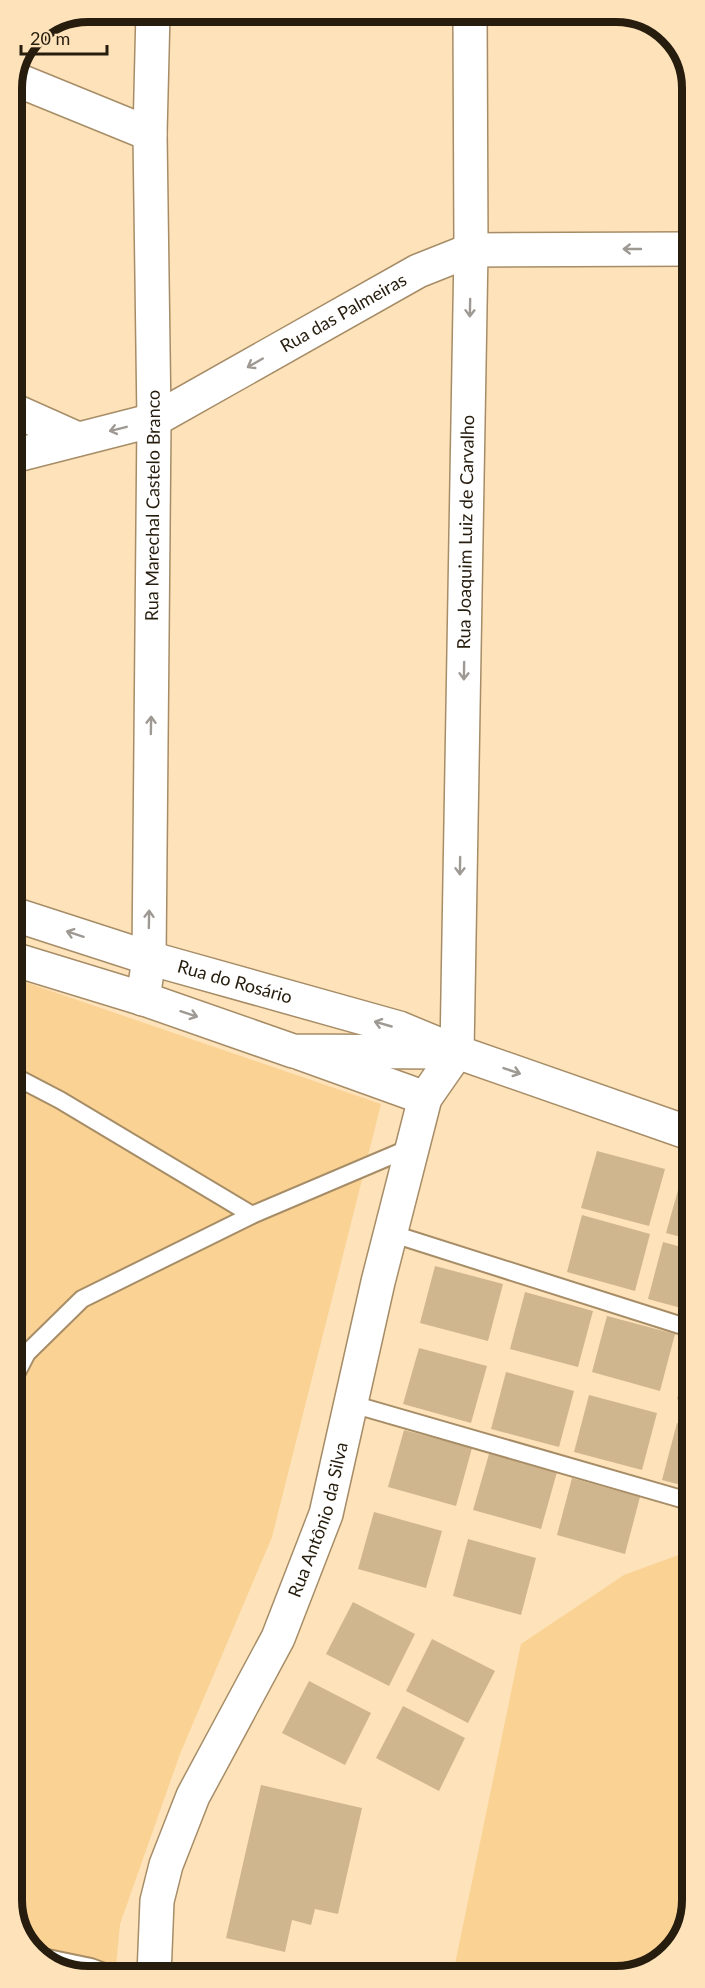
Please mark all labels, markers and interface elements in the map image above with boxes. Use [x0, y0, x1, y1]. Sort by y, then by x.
scale bar [21, 18, 106, 56]
text: 20 m [30, 27, 70, 49]
one-way arrow [623, 243, 643, 255]
street label: Rua das Palmeiras [276, 268, 410, 357]
one-way arrow [464, 298, 475, 318]
one-way arrow [247, 357, 264, 369]
street label: Rua Marechal Castelo Branco [140, 390, 164, 621]
street label: Rua Joaquim Luiz de Carvalho [452, 415, 478, 650]
one-way arrow [108, 423, 127, 435]
one-way arrow [458, 661, 469, 681]
one-way arrow [145, 715, 157, 735]
one-way arrow [454, 856, 466, 876]
one-way arrow [143, 910, 155, 930]
one-way arrow [66, 928, 85, 939]
street label: Rua do Rosário [175, 955, 295, 1008]
one-way arrow [179, 1009, 198, 1020]
one-way arrow [374, 1018, 393, 1029]
one-way arrow [502, 1067, 521, 1078]
street label: Rua Antônio da Silva [283, 1440, 352, 1600]

